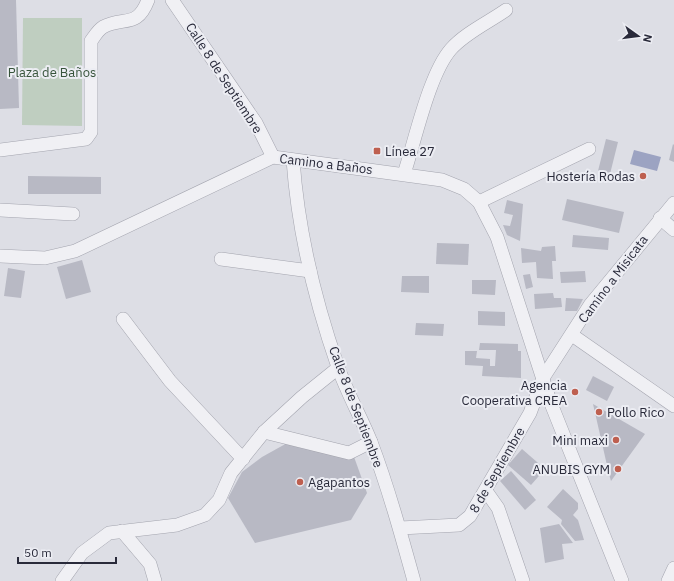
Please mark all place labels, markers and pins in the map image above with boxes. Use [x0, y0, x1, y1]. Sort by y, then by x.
place label: Línea 27 [385, 143, 435, 160]
marker: Línea 27 [372, 146, 382, 156]
place label: Hostería Rodas [546, 168, 635, 185]
marker: Hostería Rodas [638, 171, 648, 181]
place label: Agencia Cooperativa CREA [462, 377, 568, 409]
marker: Agencia Cooperativa CREA [570, 387, 580, 397]
place label: Pollo Rico [607, 404, 665, 421]
marker: Pollo Rico [594, 407, 604, 417]
place label: Mini maxi [552, 432, 608, 449]
marker: Mini maxi [611, 435, 621, 445]
place label: ANUBIS GYM [532, 461, 610, 478]
marker: ANUBIS GYM [613, 464, 623, 474]
place label: Agapantos [308, 474, 370, 491]
marker: Agapantos [295, 477, 305, 487]

